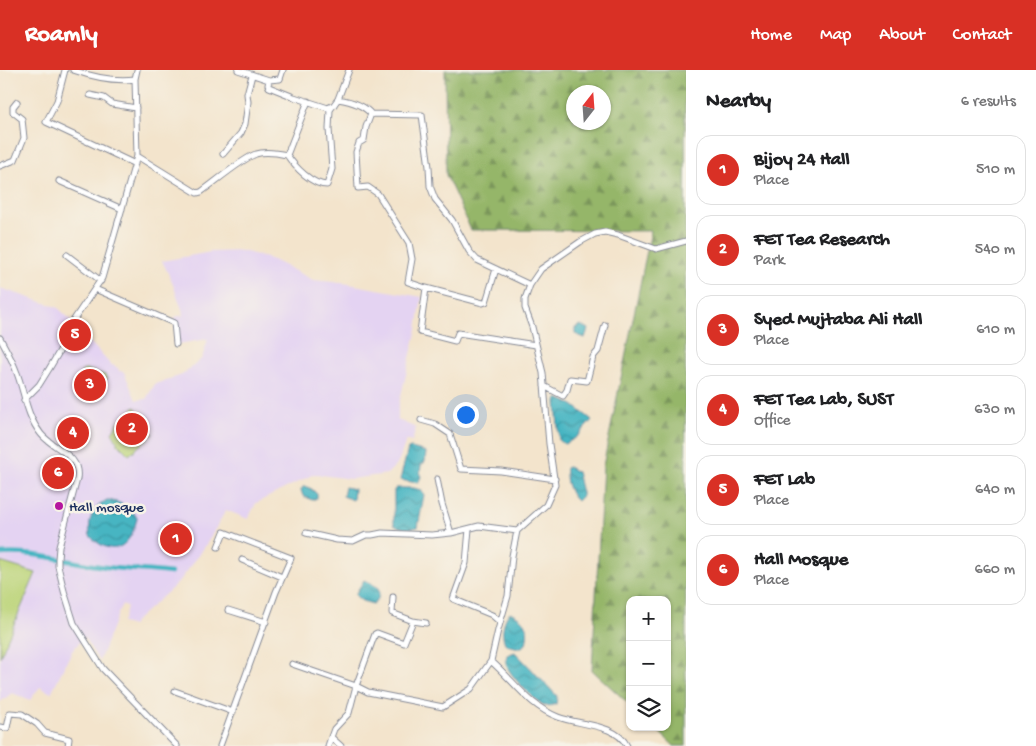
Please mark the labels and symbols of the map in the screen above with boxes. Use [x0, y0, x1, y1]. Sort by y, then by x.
north arrow [566, 85, 611, 130]
pin: 5 [59, 316, 91, 354]
pin: 3 [74, 366, 106, 404]
your location [453, 402, 479, 428]
pin: 2 [116, 410, 148, 448]
pin: 4 [57, 414, 89, 452]
pin: 6 [42, 454, 74, 492]
place label: Hall mosque [69, 499, 144, 517]
marker: Hall mosque [53, 500, 65, 512]
pin: 1 [160, 520, 192, 558]

